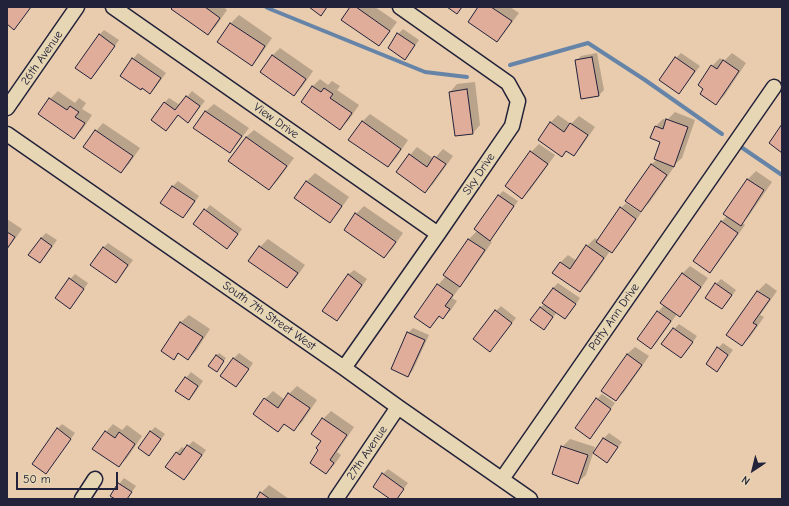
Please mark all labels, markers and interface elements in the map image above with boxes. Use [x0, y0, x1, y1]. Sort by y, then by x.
street label: 26th Avenue [18, 28, 66, 88]
street label: View Drive [251, 100, 301, 142]
street label: Sky Drive [460, 150, 498, 198]
street label: South 7th Street West [220, 278, 318, 354]
street label: Patty Ann Drive [586, 281, 642, 353]
street label: 27th Avenue [344, 423, 390, 483]
north arrow [733, 450, 773, 490]
scale bar [18, 464, 120, 490]
text: 50 m [23, 472, 51, 486]
text: N [739, 473, 753, 488]

